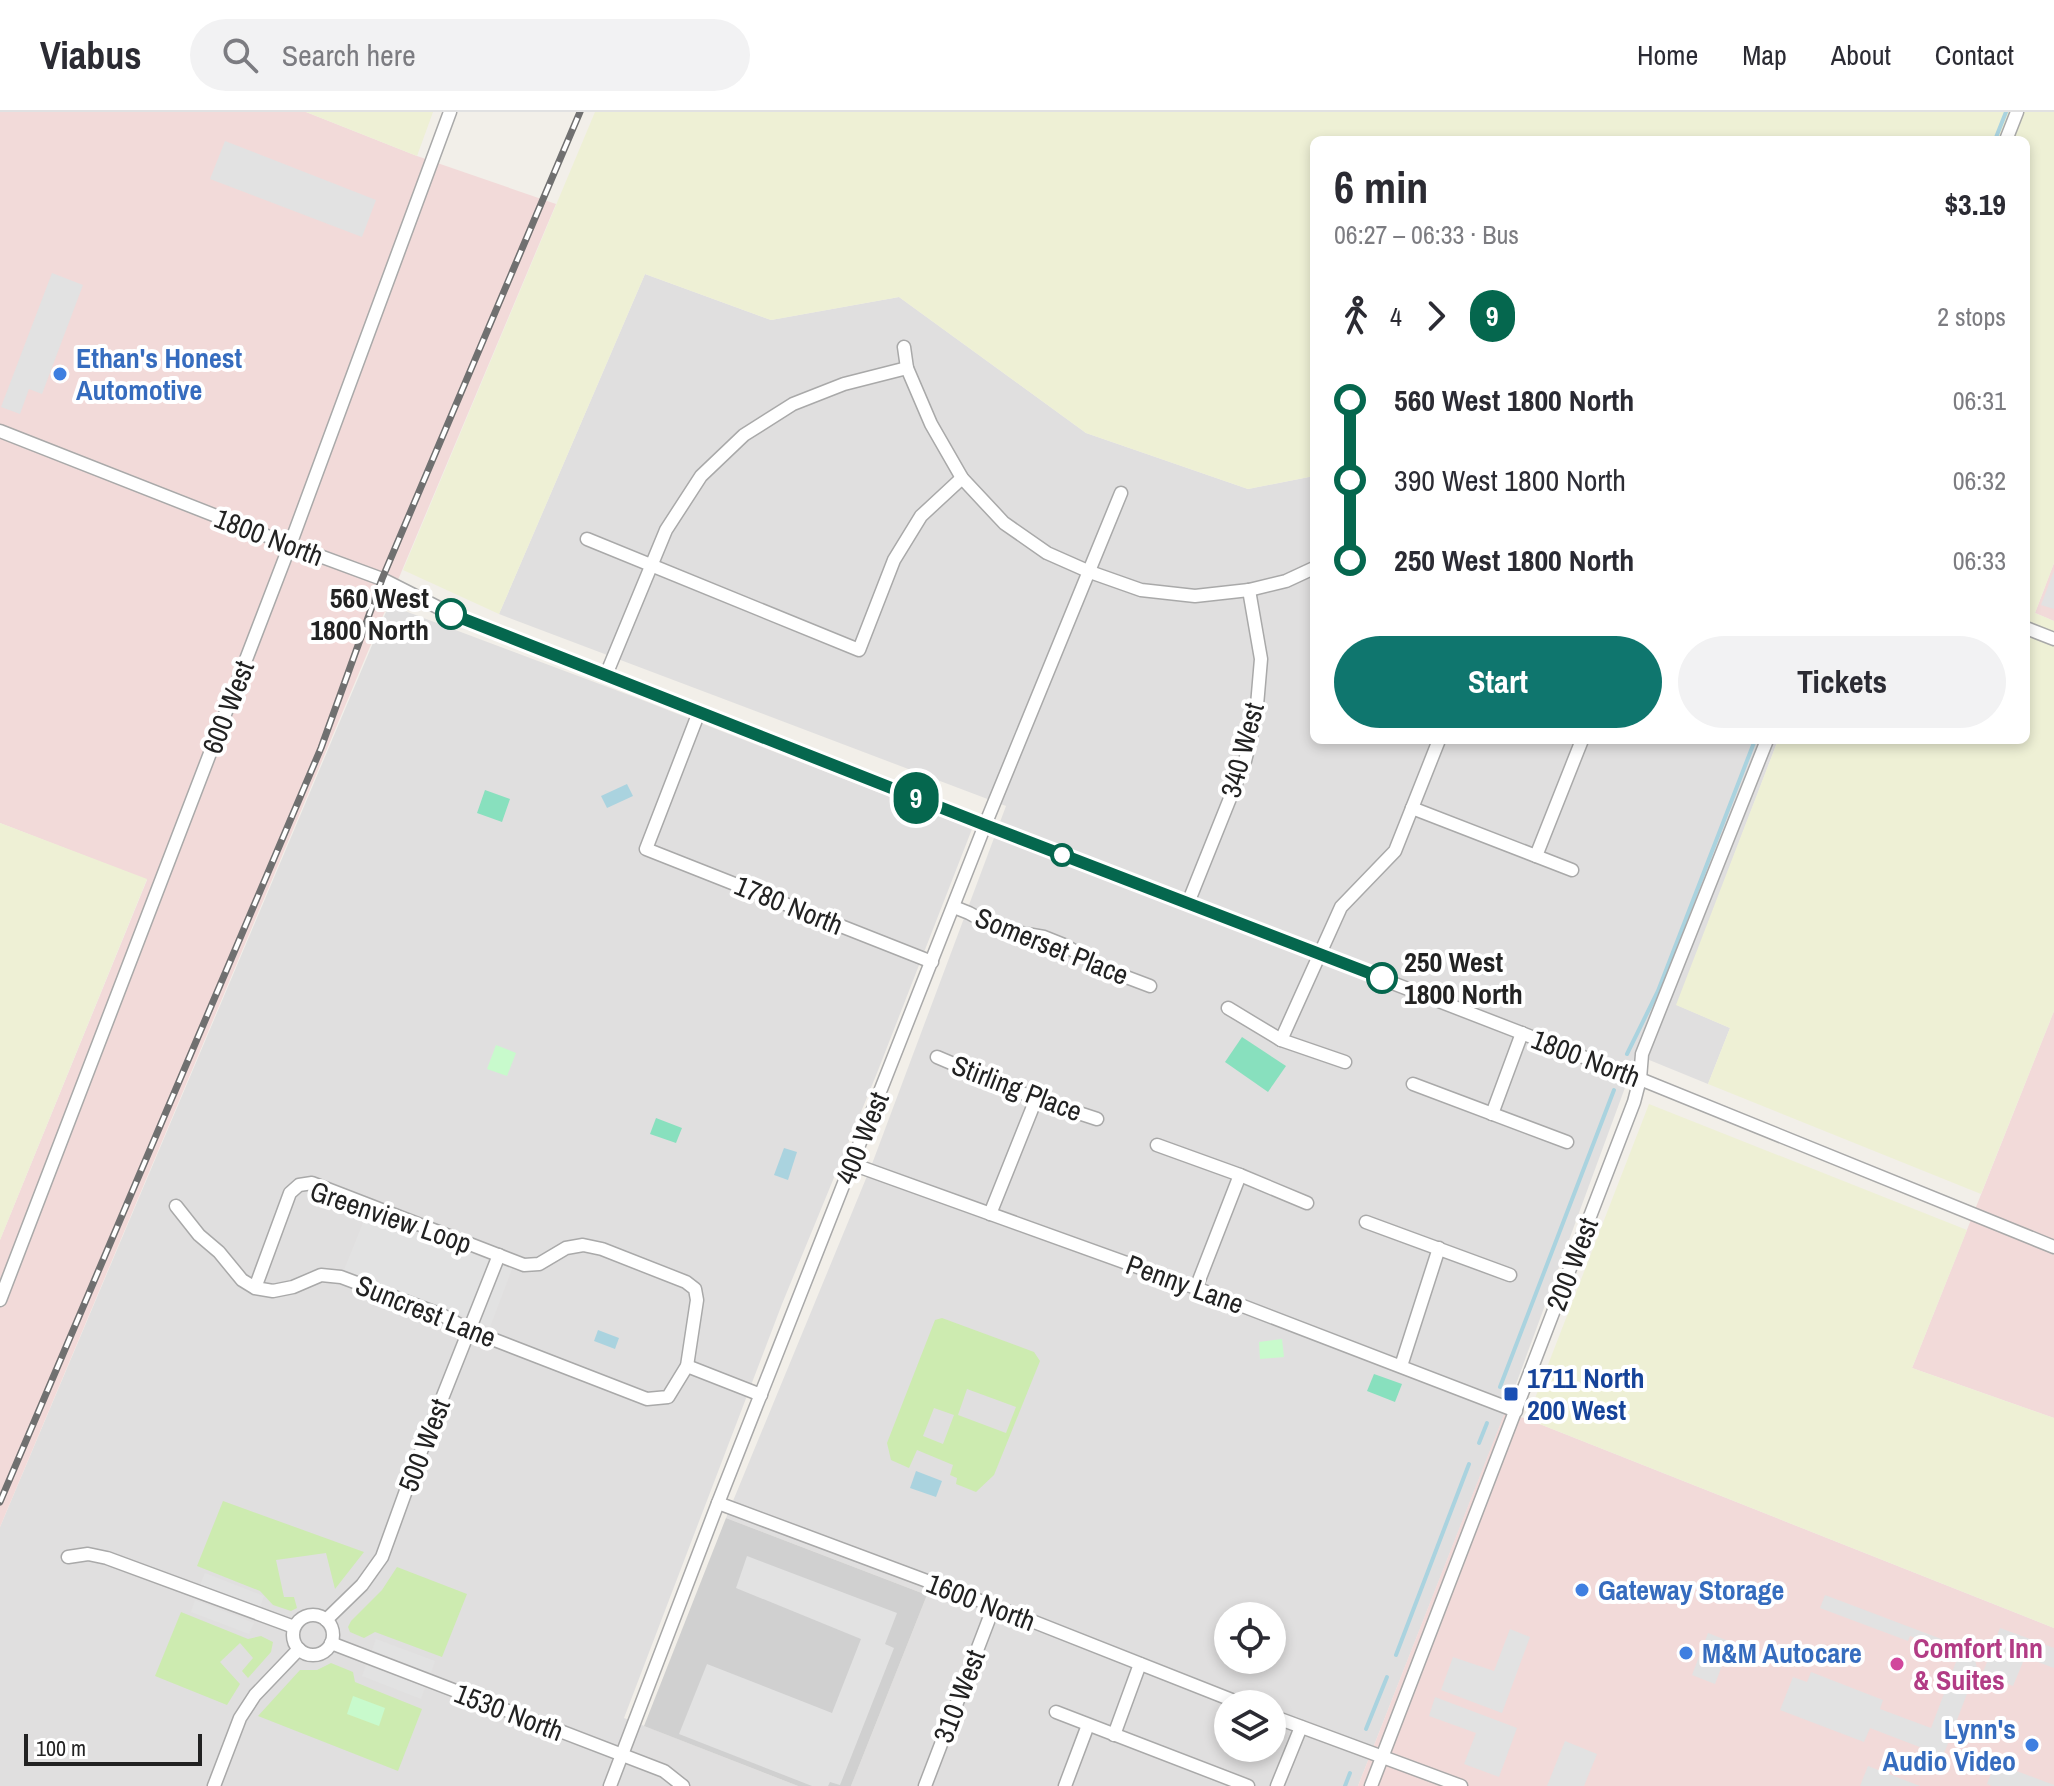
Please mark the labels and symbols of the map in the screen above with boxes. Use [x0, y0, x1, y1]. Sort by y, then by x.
place label: Ethan's Honest Automotive [76, 339, 243, 409]
marker: Ethan's Honest Automotive [51, 365, 69, 383]
street label: 1800 North [209, 499, 329, 575]
place label: 560 West 1800 North [310, 579, 429, 649]
marker: 560 West 1800 North [436, 599, 466, 629]
street label: 600 West [193, 655, 263, 759]
street label: 340 West [1211, 698, 1273, 802]
line badge: 9 [890, 772, 942, 824]
unlabelled marker [1051, 844, 1073, 866]
street label: 1780 North [729, 866, 849, 944]
street label: Somerset Place [970, 898, 1134, 994]
place label: 250 West 1800 North [1404, 943, 1523, 1013]
marker: 250 West 1800 North [1367, 963, 1397, 993]
street label: 1800 North [1526, 1020, 1646, 1096]
street label: Stirling Place [946, 1046, 1088, 1130]
street label: 400 West [826, 1086, 898, 1190]
street label: Greenview Loop [305, 1172, 477, 1262]
street label: 200 West [1537, 1212, 1607, 1316]
street label: Penny Lane [1121, 1245, 1249, 1323]
street label: Suncrest Lane [350, 1266, 502, 1356]
place label: 1711 North 200 West [1527, 1359, 1644, 1429]
marker: 1711 North 200 West [1502, 1385, 1520, 1403]
street label: 500 West [389, 1393, 459, 1497]
street label: 1600 North [921, 1564, 1041, 1640]
place label: Gateway Storage [1598, 1571, 1784, 1609]
marker: Gateway Storage [1573, 1581, 1591, 1599]
place label: Comfort Inn & Suites [1913, 1629, 2043, 1699]
place label: M&M Autocare [1702, 1634, 1862, 1672]
street label: 310 West [924, 1644, 994, 1748]
marker: M&M Autocare [1677, 1644, 1695, 1662]
marker: Comfort Inn & Suites [1888, 1655, 1906, 1673]
street label: 1530 North [449, 1674, 569, 1750]
place label: Lynn's Audio Video [1882, 1710, 2016, 1780]
scale bar [24, 1730, 202, 1766]
marker: Lynn's Audio Video [2023, 1736, 2041, 1754]

